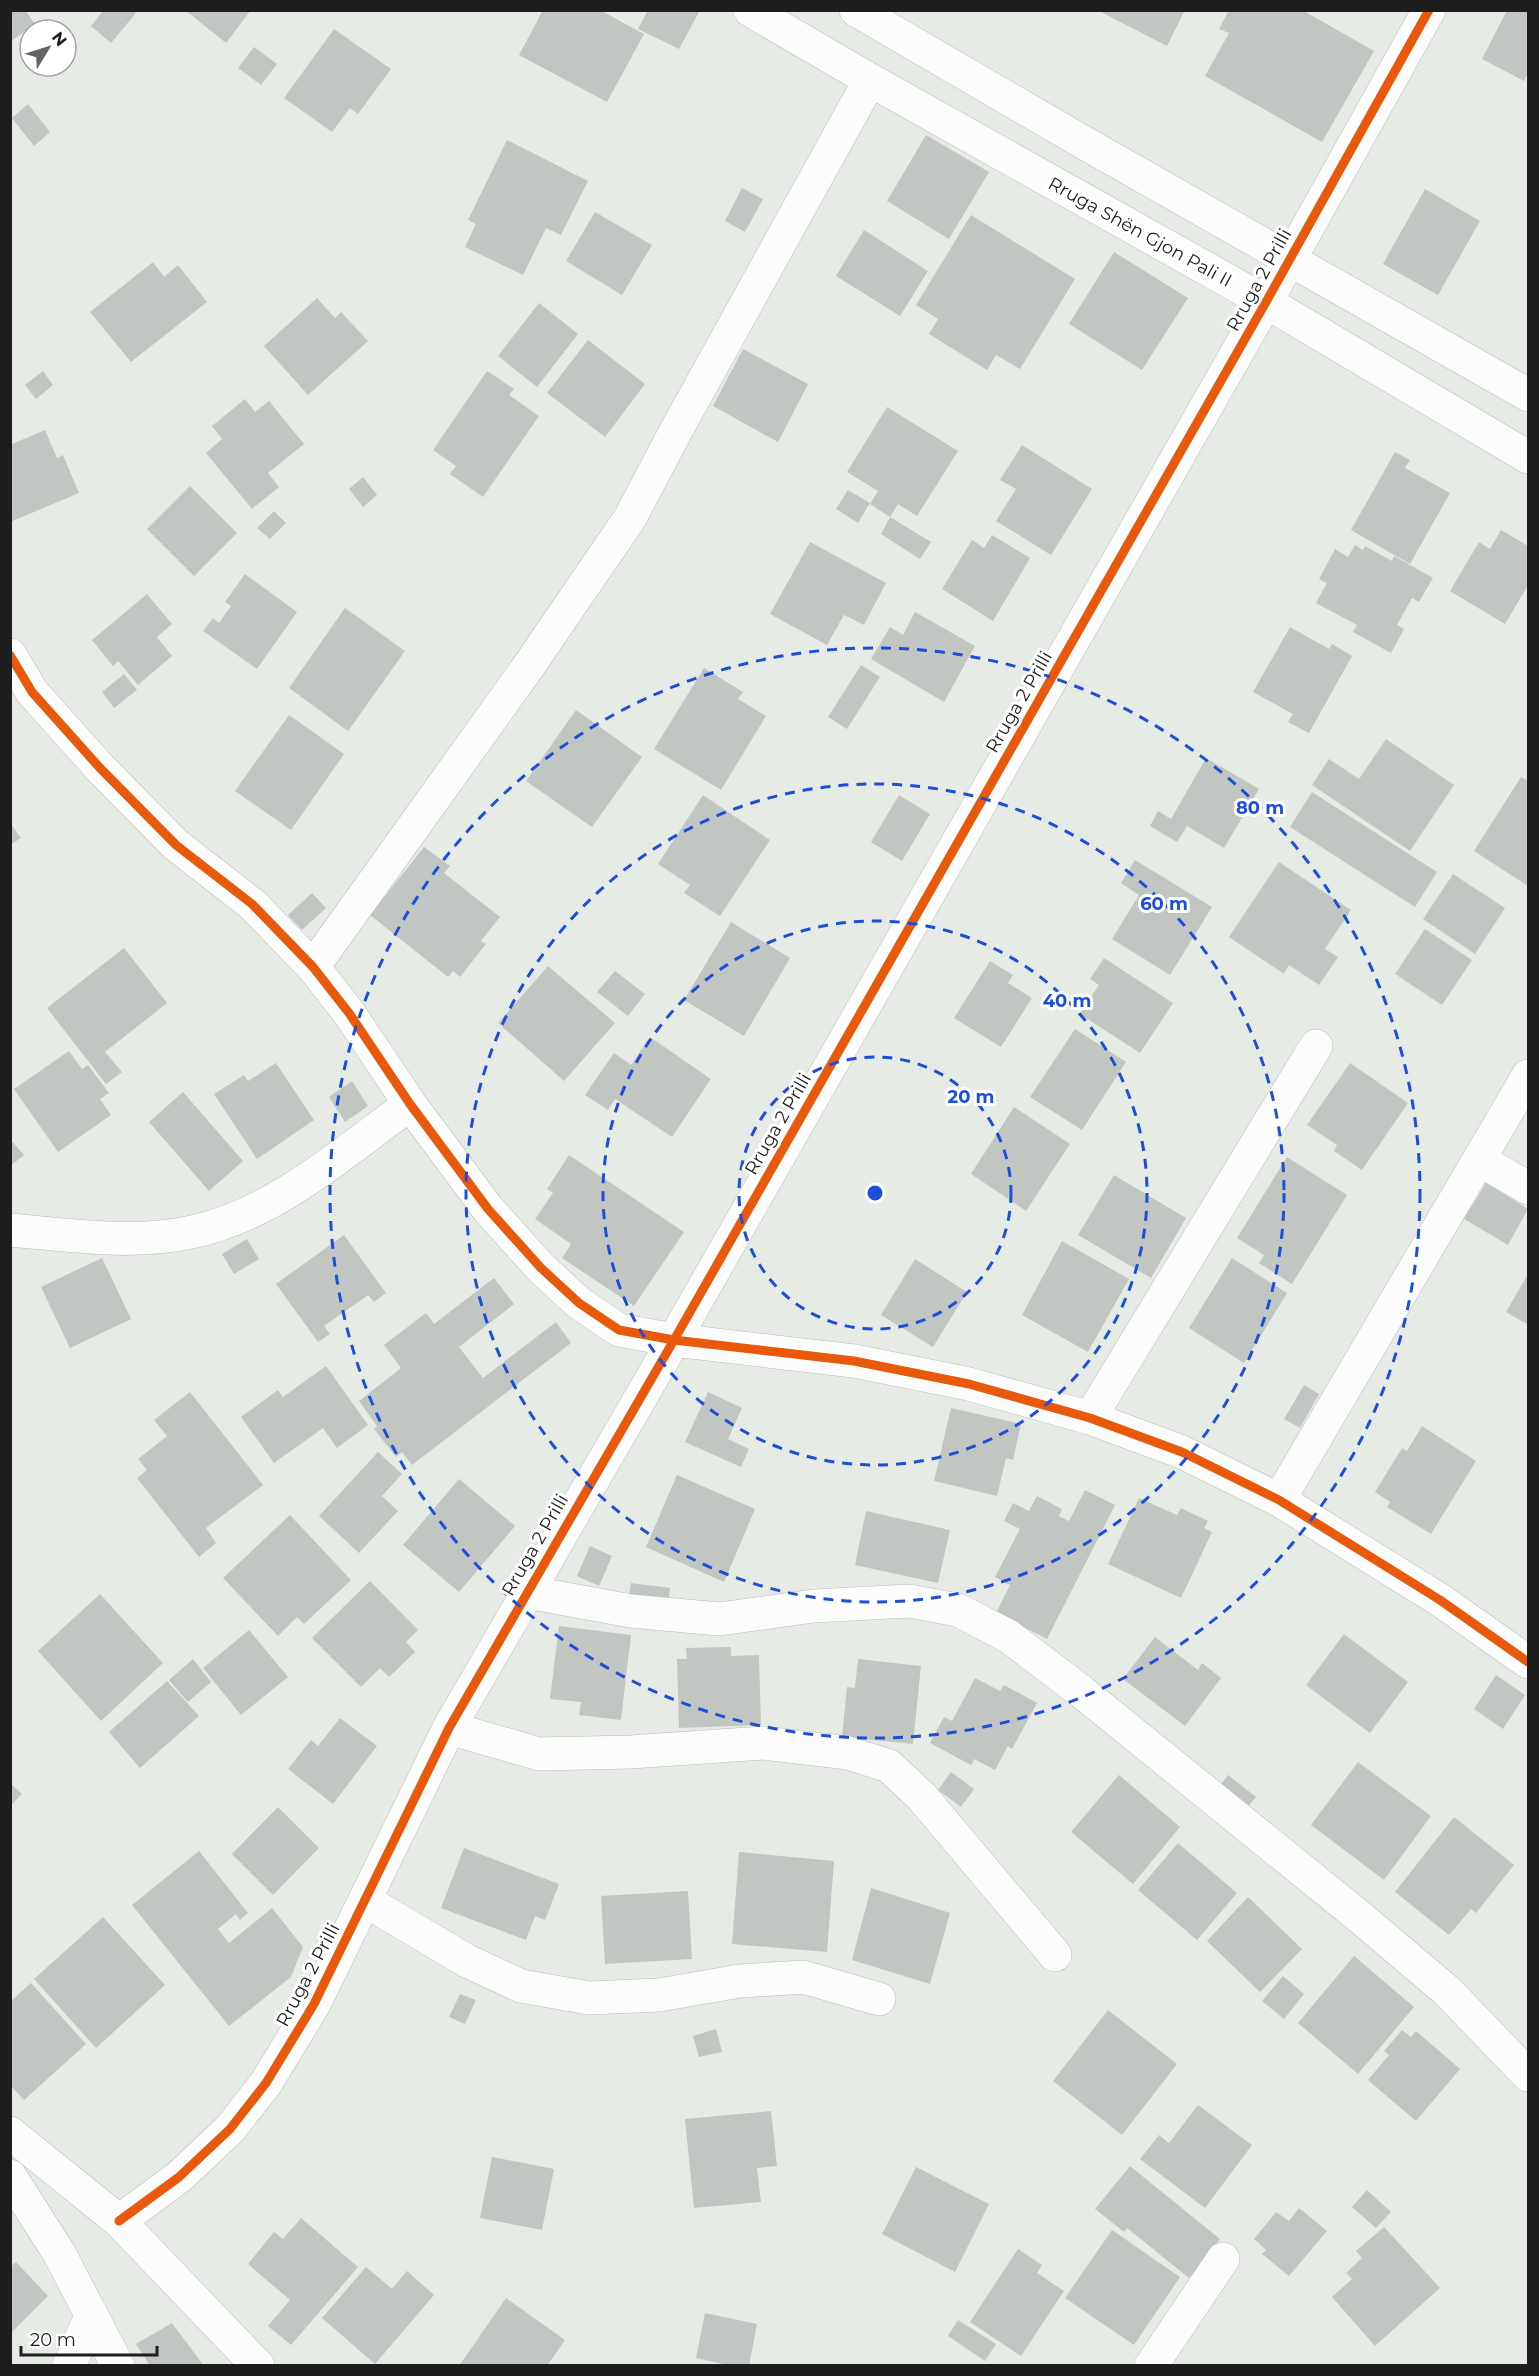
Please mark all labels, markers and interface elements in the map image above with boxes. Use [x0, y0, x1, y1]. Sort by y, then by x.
north arrow [18, 18, 78, 78]
text: N [48, 28, 71, 50]
street label: Rruga Shën Gjon Pali II [1044, 172, 1236, 292]
street label: Rruga 2 Prilli [1222, 225, 1296, 335]
street label: Rruga 2 Prilli [981, 647, 1057, 757]
text: 80 m [1236, 797, 1284, 819]
text: 60 m [1140, 893, 1188, 915]
text: 40 m [1043, 990, 1091, 1012]
street label: Rruga 2 Prilli [740, 1069, 816, 1179]
text: 20 m [948, 1086, 994, 1108]
centre of rings [865, 1183, 885, 1203]
street label: Rruga 2 Prilli [497, 1490, 573, 1600]
street label: Rruga 2 Prilli [272, 1920, 344, 2030]
scale bar [21, 2319, 158, 2357]
text: 20 m [30, 2329, 76, 2351]

